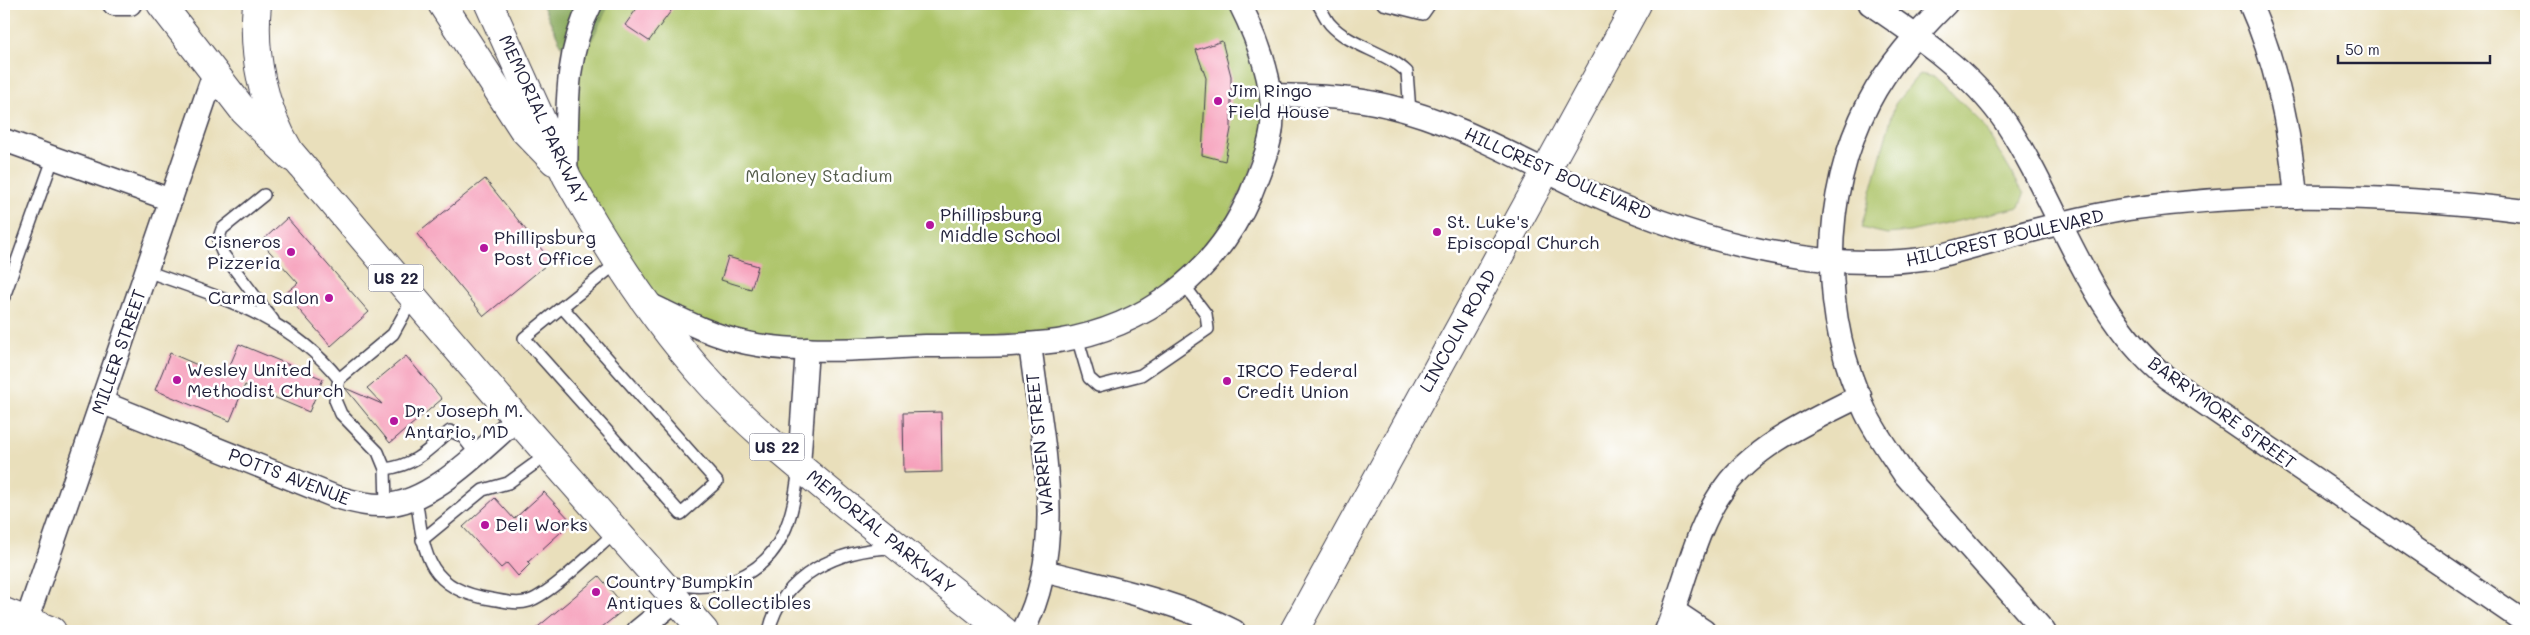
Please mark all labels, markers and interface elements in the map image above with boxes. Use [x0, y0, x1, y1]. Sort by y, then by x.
street label: MEMORIAL PARKWAY [494, 31, 594, 208]
scale bar [2338, 32, 2490, 64]
text: 50 m [2345, 39, 2380, 59]
place label: Jim Ringo Field House [1228, 78, 1330, 123]
marker: Jim Ringo Field House [1212, 95, 1224, 107]
street label: HILLCREST BOULEVARD [1461, 121, 1656, 225]
park label: Maloney Stadium [745, 163, 893, 187]
place label: Phillipsburg Middle School [940, 202, 1061, 247]
street label: HILLCREST BOULEVARD [1903, 203, 2106, 272]
place label: St. Luke's Episcopal Church [1447, 209, 1599, 254]
marker: Phillipsburg Middle School [924, 219, 936, 231]
place label: Phillipsburg Post Office [494, 225, 596, 270]
marker: St. Luke's Episcopal Church [1431, 226, 1443, 238]
place label: Cisneros Pizzeria [204, 229, 281, 274]
marker: Phillipsburg Post Office [478, 242, 490, 254]
marker: Cisneros Pizzeria [285, 246, 297, 258]
road number: US 22 [368, 264, 424, 292]
street label: LINCOLN ROAD [1413, 265, 1501, 396]
place label: Carma Salon [208, 285, 319, 309]
street label: MILLER STREET [85, 286, 151, 418]
marker: Carma Salon [323, 292, 335, 304]
street label: BARRYMORE STREET [2144, 350, 2301, 474]
place label: Wesley United Methodist Church [187, 357, 343, 402]
place label: IRCO Federal Credit Union [1237, 358, 1358, 403]
street label: WARREN STREET [1020, 372, 1058, 516]
marker: Wesley United Methodist Church [171, 374, 183, 386]
marker: IRCO Federal Credit Union [1221, 375, 1233, 387]
place label: Dr. Joseph M. Antario, MD [404, 398, 524, 443]
marker: Dr. Joseph M. Antario, MD [388, 415, 400, 427]
road number: US 22 [750, 434, 804, 461]
street label: POTTS AVENUE [225, 442, 354, 510]
street label: MEMORIAL PARKWAY [802, 464, 961, 599]
place label: Deli Works [495, 512, 588, 536]
marker: Deli Works [479, 519, 491, 531]
place label: Country Bumpkin Antiques & Collectibles [606, 569, 811, 614]
marker: Country Bumpkin Antiques & Collectibles [590, 586, 602, 598]

